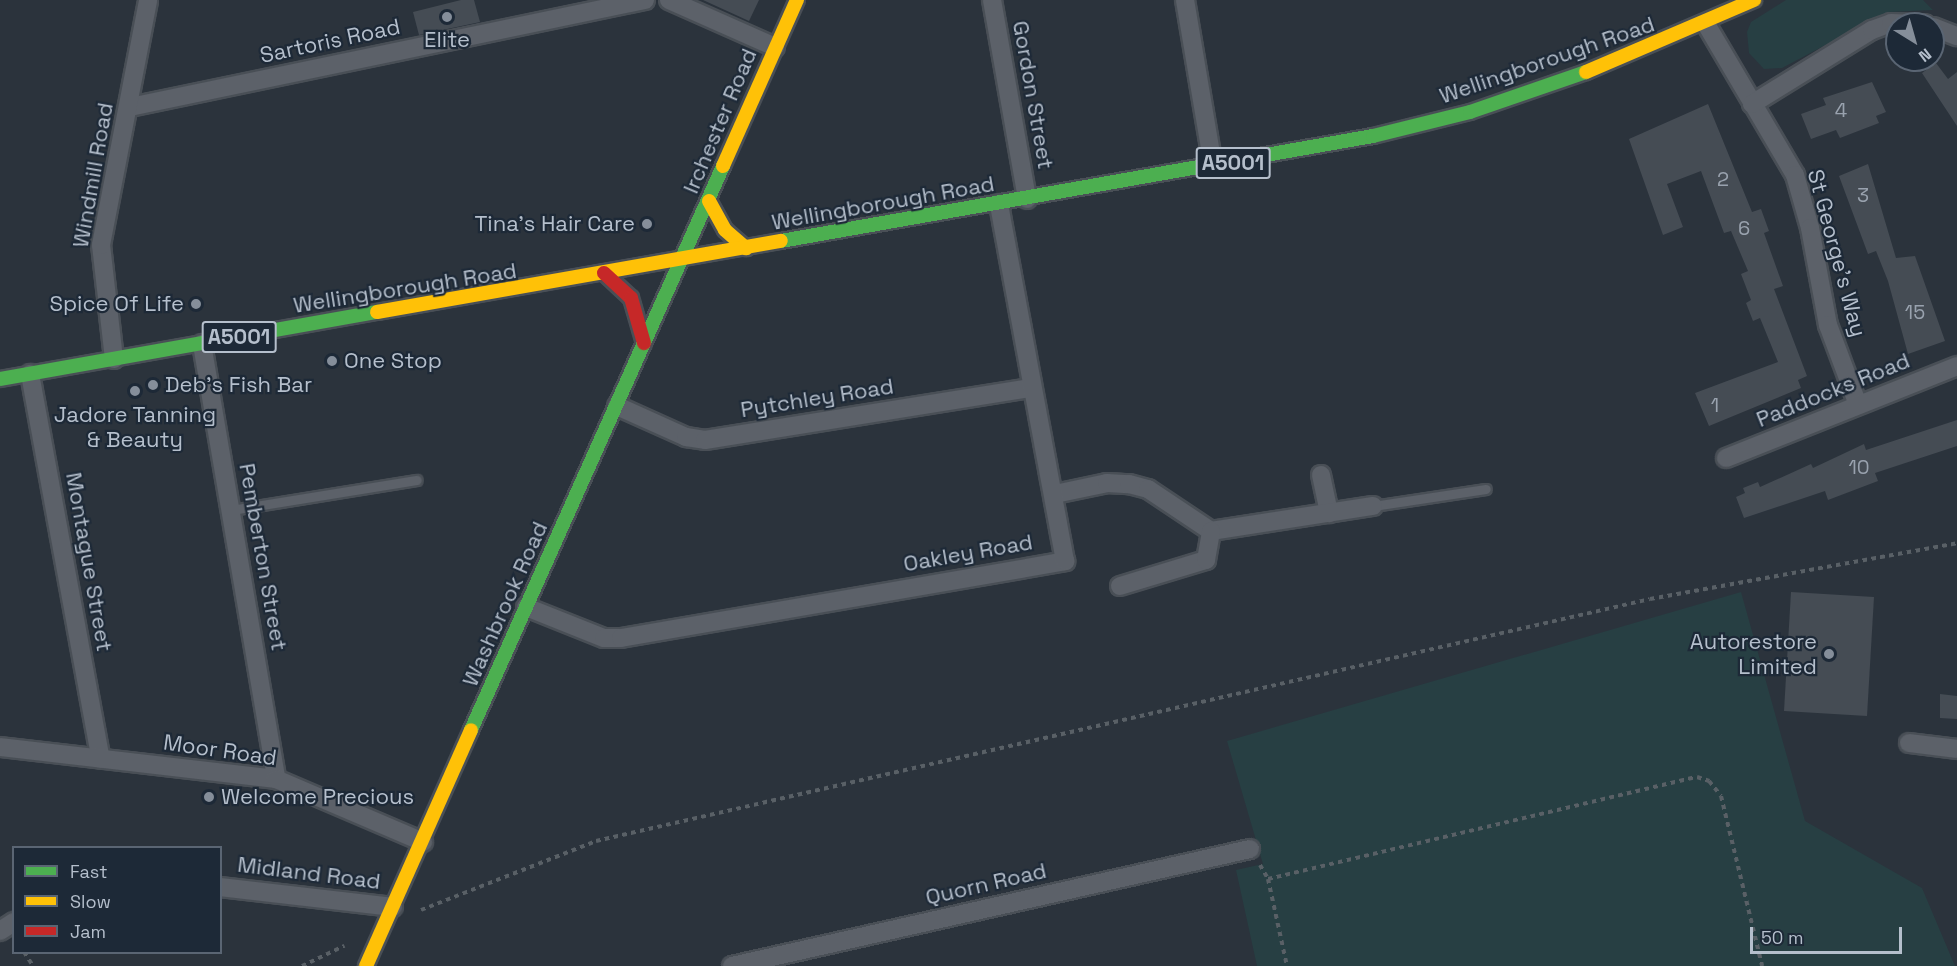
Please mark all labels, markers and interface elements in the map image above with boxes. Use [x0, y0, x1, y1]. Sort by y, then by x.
marker: Elite [440, 10, 454, 24]
street label: Wellingborough Road [1436, 11, 1658, 109]
north arrow [1885, 12, 1945, 72]
street label: Sartoris Road [257, 13, 403, 69]
street label: Gordon Street [1007, 19, 1059, 171]
place label: Elite [424, 27, 470, 53]
text: N [1914, 44, 1936, 67]
street label: Irchester Road [678, 45, 762, 197]
house number: 4 [1835, 98, 1847, 122]
street label: Windmill Road [67, 100, 119, 250]
road number: A5001 [1196, 145, 1270, 181]
street label: St George's Way [1802, 166, 1872, 340]
house number: 2 [1717, 167, 1729, 191]
street label: Wellingborough Road [770, 170, 996, 236]
house number: 3 [1857, 183, 1869, 207]
place label: Tina's Hair Care [475, 211, 635, 237]
house number: 6 [1738, 216, 1750, 240]
marker: Tina's Hair Care [640, 217, 654, 231]
street label: Wellingborough Road [291, 257, 519, 319]
place label: Spice Of Life [49, 291, 184, 317]
marker: Spice Of Life [189, 297, 203, 311]
house number: 15 [1905, 300, 1925, 324]
road number: A5001 [202, 319, 276, 355]
street label: Paddocks Road [1752, 347, 1914, 433]
place label: One Stop [344, 348, 442, 374]
marker: One Stop [325, 354, 339, 368]
place label: Deb's Fish Bar [165, 372, 312, 398]
street label: Pytchley Road [739, 373, 895, 423]
marker: Deb's Fish Bar [146, 378, 160, 392]
marker: Jadore Tanning & Beauty [128, 384, 142, 398]
house number: 1 [1711, 393, 1719, 417]
place label: Jadore Tanning & Beauty [54, 401, 216, 452]
house number: 10 [1848, 455, 1870, 479]
street label: Pemberton Street [234, 461, 292, 653]
street label: Montague Street [60, 470, 118, 654]
street label: Washbrook Road [457, 518, 553, 690]
street label: Oakley Road [901, 529, 1035, 577]
place label: Autorestore Limited [1690, 628, 1817, 680]
marker: Autorestore Limited [1822, 647, 1836, 661]
street label: Moor Road [162, 729, 278, 771]
place label: Welcome Precious [221, 784, 414, 810]
marker: Welcome Precious [202, 790, 216, 804]
legend [12, 846, 222, 954]
street label: Midland Road [236, 851, 382, 895]
street label: Quorn Road [923, 857, 1049, 911]
text: Fast [70, 860, 107, 883]
text: Slow [70, 890, 111, 913]
scale bar [1753, 915, 1904, 953]
text: Jam [70, 920, 106, 943]
text: 50 m [1761, 926, 1803, 949]

